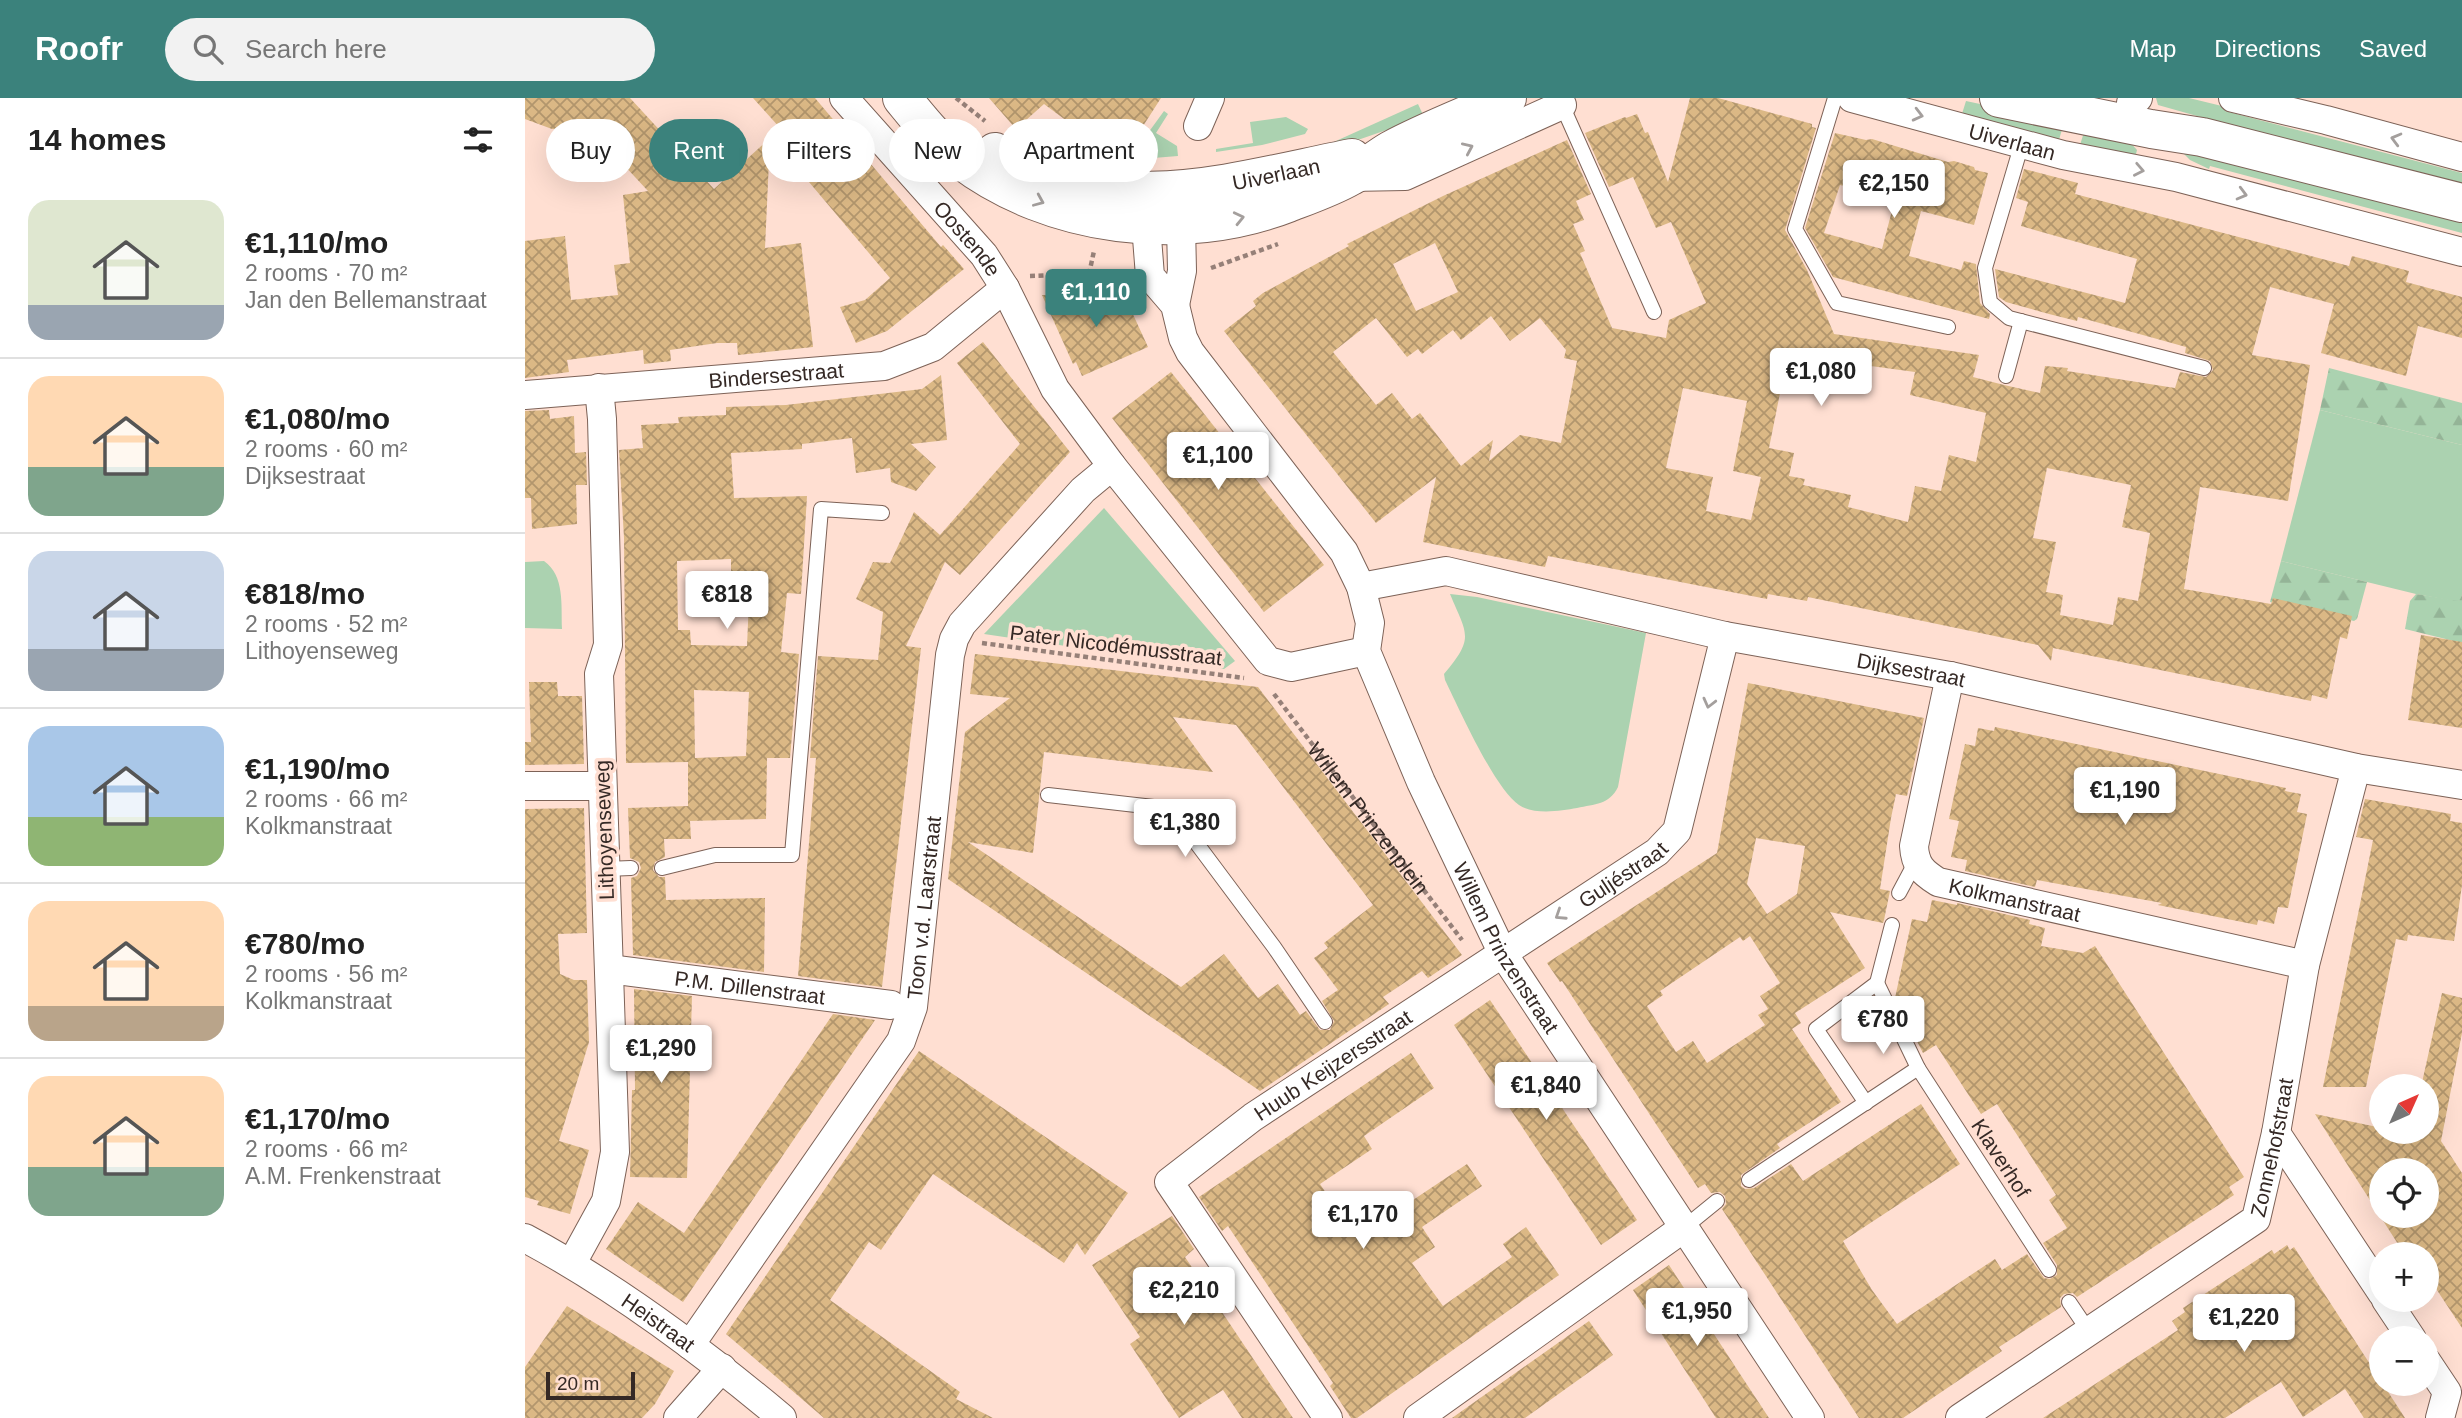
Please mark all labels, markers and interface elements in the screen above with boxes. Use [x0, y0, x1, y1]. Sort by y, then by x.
search box [165, 18, 655, 81]
text: Roofr [35, 30, 123, 67]
icon: search [189, 30, 227, 68]
text: Search here [245, 34, 387, 64]
text: Map [2130, 35, 2176, 62]
text: Directions [2214, 35, 2321, 62]
text: Saved [2359, 35, 2427, 62]
one-way arrow [1912, 107, 1924, 121]
chip: Buy [546, 119, 635, 182]
chip: Rent [649, 119, 748, 182]
chip: Filters [762, 119, 875, 182]
chip: New [889, 119, 985, 182]
chip: Apartment [999, 119, 1158, 182]
street label: Uiverlaan [1966, 119, 2058, 164]
icon: filters [459, 121, 497, 159]
text: 14 homes [28, 123, 166, 156]
one-way arrow [2390, 133, 2402, 148]
one-way arrow [1460, 142, 1473, 156]
street label: Uiverlaan [1230, 154, 1322, 194]
pin: €2,150 [1837, 160, 1951, 220]
one-way arrow [2133, 161, 2145, 176]
text: €2,150 [1859, 170, 1929, 196]
one-way arrow [2236, 186, 2248, 200]
one-way arrow [1032, 193, 1044, 207]
street label: Oostende [930, 196, 1006, 280]
one-way arrow [1232, 212, 1244, 226]
text: €1,110/mo [245, 226, 388, 259]
icon: home [84, 228, 168, 312]
text: 2 rooms · 70 m² [245, 260, 407, 286]
pin: €1,110 [1039, 270, 1153, 329]
text: €1,110 [1061, 279, 1131, 305]
text: Jan den Bellemanstraat [245, 287, 487, 313]
pin: €1,080 [1764, 348, 1878, 408]
street label: Bindersestraat [708, 358, 845, 392]
text: €1,080 [1786, 358, 1856, 384]
text: €1,080/mo [245, 402, 390, 435]
icon: home [84, 404, 168, 488]
pin: €1,100 [1161, 432, 1275, 492]
text: 2 rooms · 60 m² [245, 436, 407, 462]
text: €1,100 [1183, 442, 1253, 468]
text: Dijksestraat [245, 463, 365, 489]
pin: €818 [686, 572, 768, 631]
text: €818/mo [245, 577, 365, 610]
icon: home [84, 579, 168, 663]
text: €818 [701, 581, 753, 607]
text: 2 rooms · 52 m² [245, 611, 407, 637]
street label: Pater Nicodémusstraat [1009, 621, 1224, 669]
text: Lithoyenseweg [245, 638, 398, 664]
street label: Dijksestraat [1855, 648, 1968, 691]
one-way arrow [1703, 697, 1717, 709]
street label: Willem Prinzenplein [1304, 738, 1434, 898]
text: €1,190/mo [245, 752, 390, 785]
icon: home [84, 754, 168, 838]
street label: Lithoyenseweg [590, 760, 618, 900]
pin: €1,190 [2068, 768, 2182, 827]
text: €1,190 [2090, 777, 2160, 803]
text: 2 rooms · 66 m² [245, 786, 407, 812]
pin: €1,380 [1128, 800, 1242, 859]
text: €1,380 [1150, 809, 1220, 835]
text: Kolkmanstraat [245, 813, 392, 839]
street label: Toon v.d. Laarstraat [902, 815, 945, 1000]
street label: Guljéstraat [1574, 837, 1672, 912]
street label: Willem Prinzenstraat [1449, 858, 1564, 1037]
street label: Kolkmanstraat [1947, 873, 2083, 925]
one-way arrow [1555, 906, 1568, 919]
text: €780/mo [245, 927, 365, 960]
icon: home [84, 929, 168, 1013]
text: 2 rooms · 56 m² [245, 961, 407, 987]
street label: P.M. Dillenstraat [673, 966, 827, 1008]
text: Kolkmanstraat [245, 988, 392, 1014]
pin: €780 [1842, 996, 1924, 1056]
street label: Huub Keijzersstraat [1250, 1005, 1416, 1125]
text: €780 [1857, 1006, 1909, 1032]
pin: €1,290 [604, 1026, 718, 1085]
text: €1,290 [626, 1035, 696, 1061]
pin: €1,840 [1489, 1062, 1603, 1122]
text: €1,840 [1511, 1072, 1581, 1098]
north arrow [2369, 1074, 2439, 1144]
map controls [2369, 1074, 2439, 1396]
street label: Zonnehofstraat [2245, 1076, 2297, 1219]
text: €1,170/mo [245, 1102, 390, 1135]
icon: home [84, 1104, 168, 1188]
street label: Klaverhof [1967, 1115, 2035, 1202]
text: 2 rooms · 66 m² [245, 1136, 407, 1162]
button: locate [2369, 1158, 2439, 1228]
text: A.M. Frenkenstraat [245, 1163, 441, 1189]
pin: €1,170 [1306, 1192, 1420, 1251]
text: €1,170 [1328, 1201, 1398, 1227]
button: + [2369, 1242, 2439, 1312]
pin: €2,210 [1127, 1268, 1241, 1327]
text: €2,210 [1149, 1277, 1219, 1303]
street label: Heistraat [618, 1288, 700, 1356]
pin: €1,950 [1640, 1288, 1754, 1348]
pin: €1,220 [2187, 1294, 2301, 1354]
text: €1,950 [1662, 1298, 1732, 1324]
text: €1,220 [2209, 1304, 2279, 1330]
button: − [2369, 1326, 2439, 1396]
scale bar [546, 1369, 635, 1401]
text: 20 m [557, 1373, 599, 1394]

